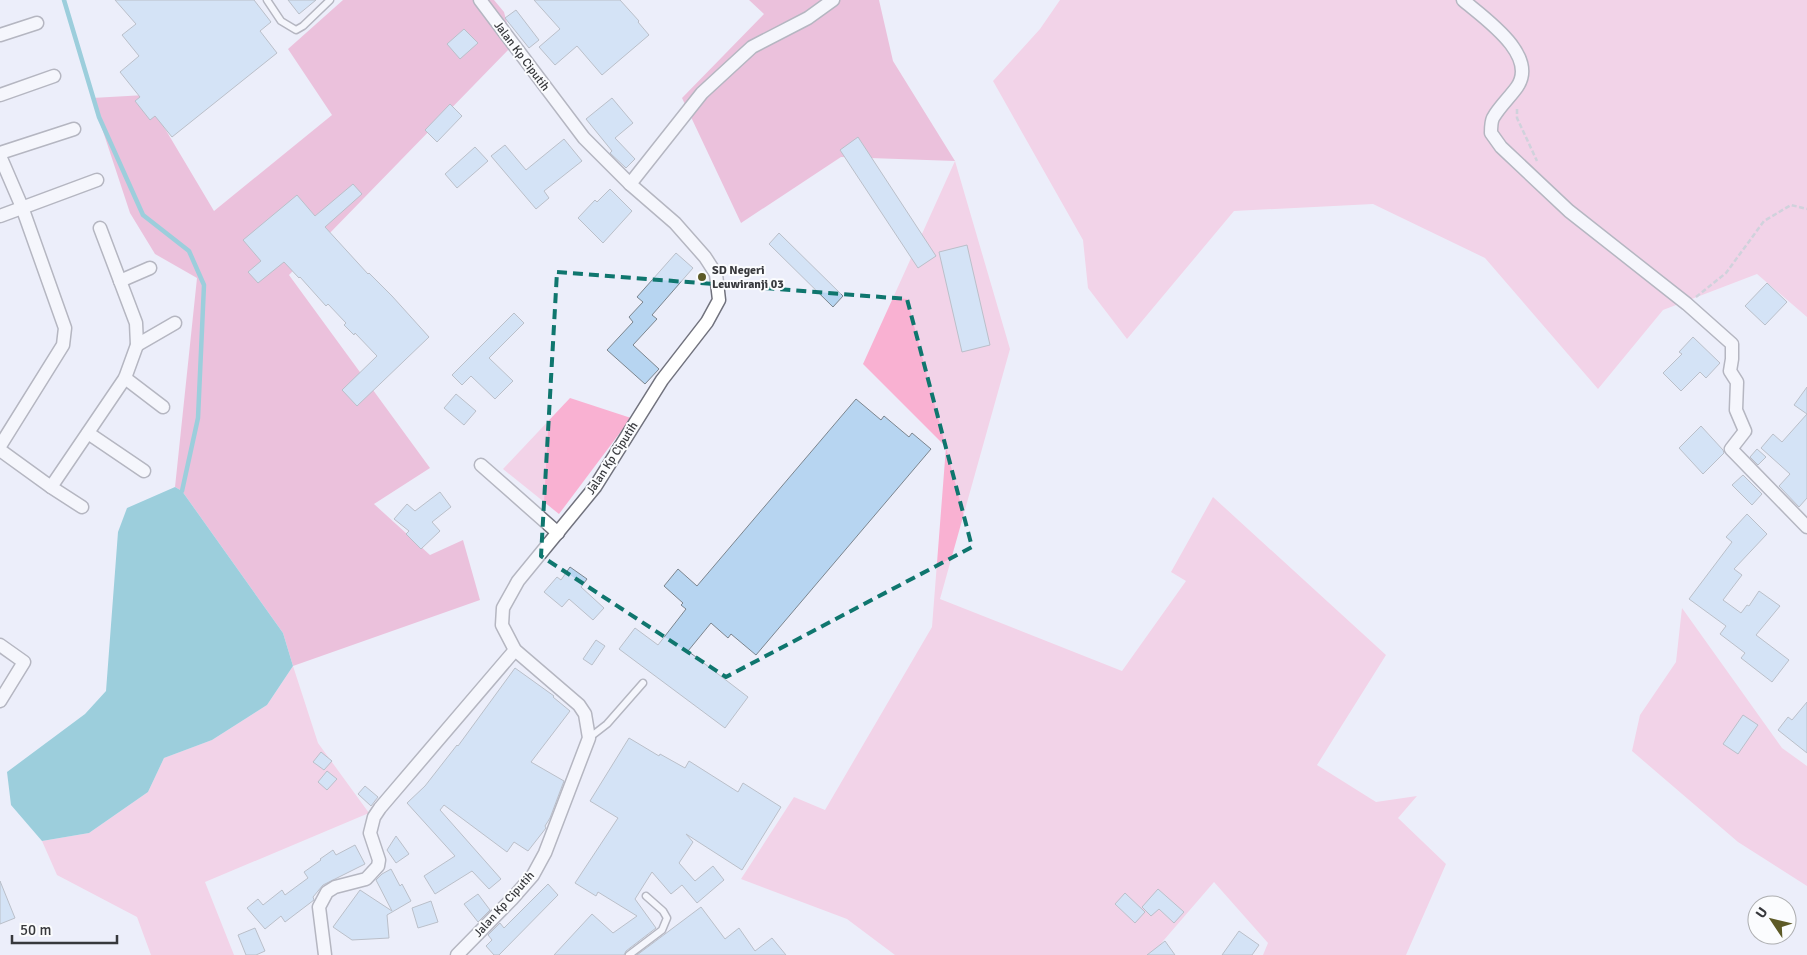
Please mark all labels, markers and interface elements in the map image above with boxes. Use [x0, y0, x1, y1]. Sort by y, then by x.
street label: Jalan Kp Ciputih [490, 18, 553, 94]
place label: SD Negeri Leuwiranji 03 [712, 263, 784, 292]
marker: SD Negeri Leuwiranji 03 [696, 271, 708, 283]
street label: Jalan Kp Ciputih [583, 419, 641, 497]
street label: Jalan Kp Ciputih [471, 868, 538, 940]
north arrow [1747, 895, 1797, 945]
text: U [1752, 904, 1771, 922]
scale bar [12, 912, 118, 944]
text: 50 m [20, 921, 51, 939]

